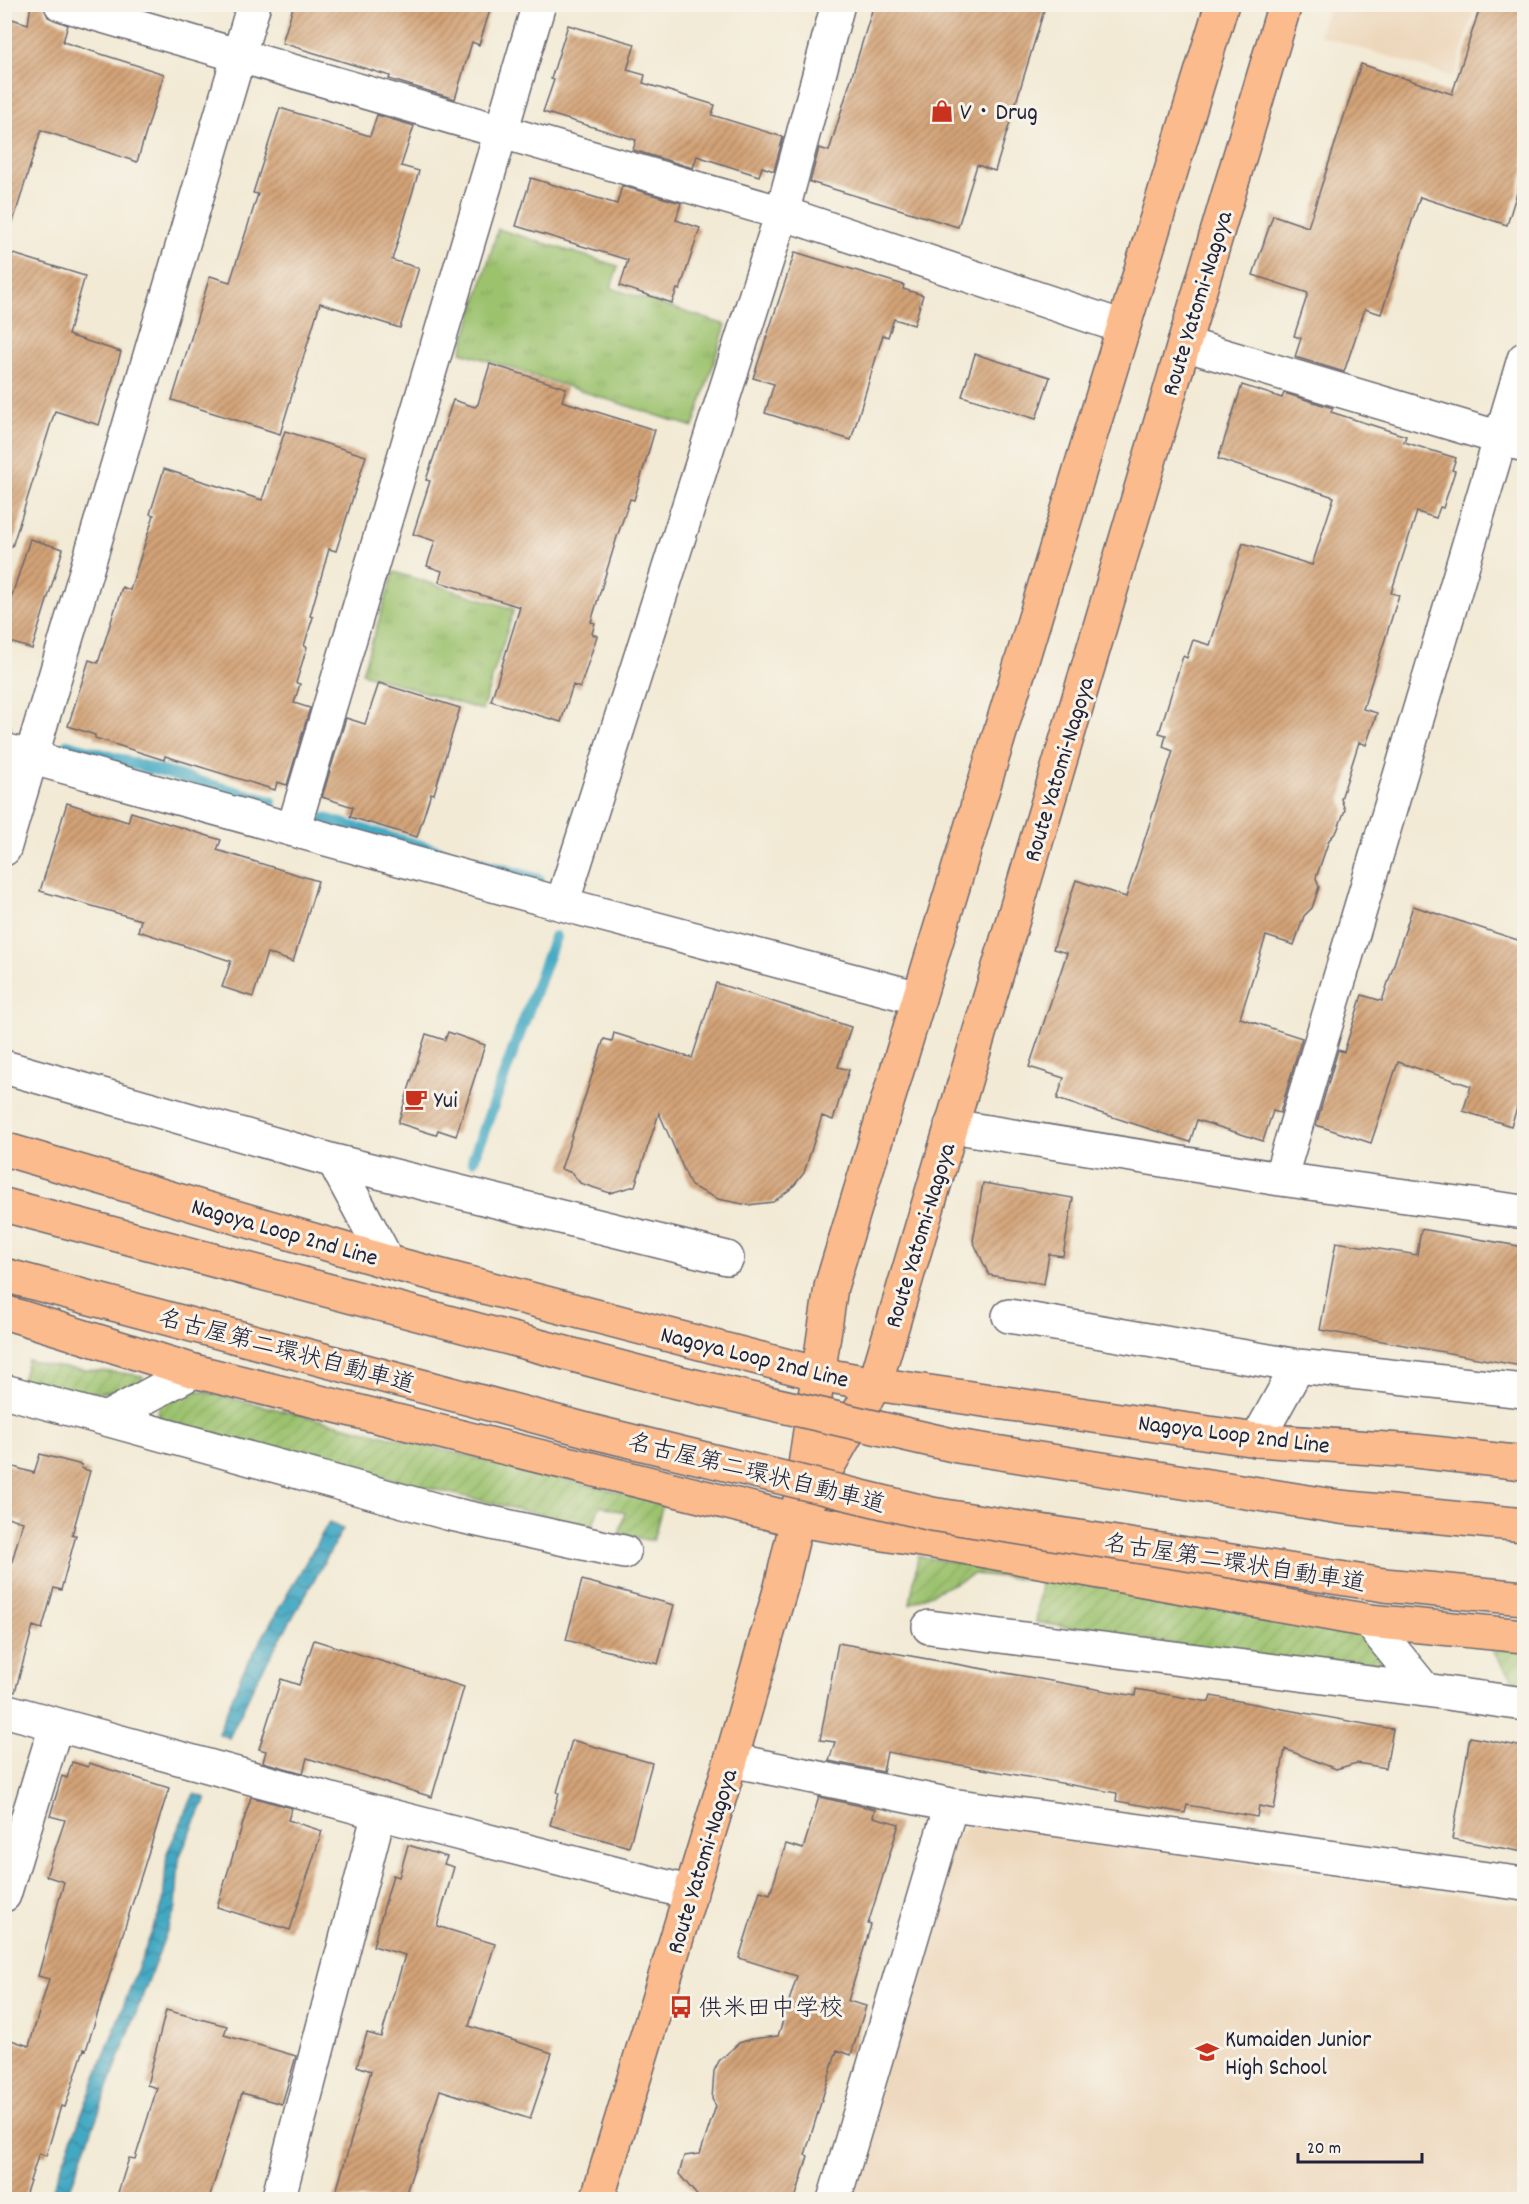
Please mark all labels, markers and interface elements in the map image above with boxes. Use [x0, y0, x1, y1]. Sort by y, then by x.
place label: V・Drug [960, 97, 1038, 131]
shop icon: V・Drug [929, 98, 955, 124]
street label: Route Yatomi-Nagoya [1155, 207, 1243, 400]
street label: Route Yatomi-Nagoya [1017, 673, 1105, 866]
place label: Yui [434, 1085, 458, 1119]
cafe icon: Yui [403, 1086, 429, 1112]
street label: Route Yatomi-Nagoya [878, 1139, 966, 1332]
street label: Nagoya Loop 2nd Line [187, 1191, 381, 1277]
street label: 名古屋第二環状自動車道 [154, 1302, 418, 1403]
street label: Nagoya Loop 2nd Line [657, 1319, 852, 1399]
street label: Nagoya Loop 2nd Line [1136, 1407, 1331, 1465]
street label: 名古屋第二環状自動車道 [624, 1426, 888, 1523]
street label: 名古屋第二環状自動車道 [1101, 1528, 1368, 1602]
street label: Route Yatomi-Nagoya [660, 1765, 748, 1958]
place label: 供米田中学校 [699, 1993, 843, 2027]
bus stop icon: 供米田中学校 [668, 1994, 694, 2020]
place label: Kumaiden Junior High School [1225, 2024, 1371, 2086]
school or university icon: Kumaiden Junior High School [1194, 2039, 1220, 2065]
scale bar [1298, 2126, 1422, 2164]
text: 20 m [1307, 2137, 1341, 2162]

